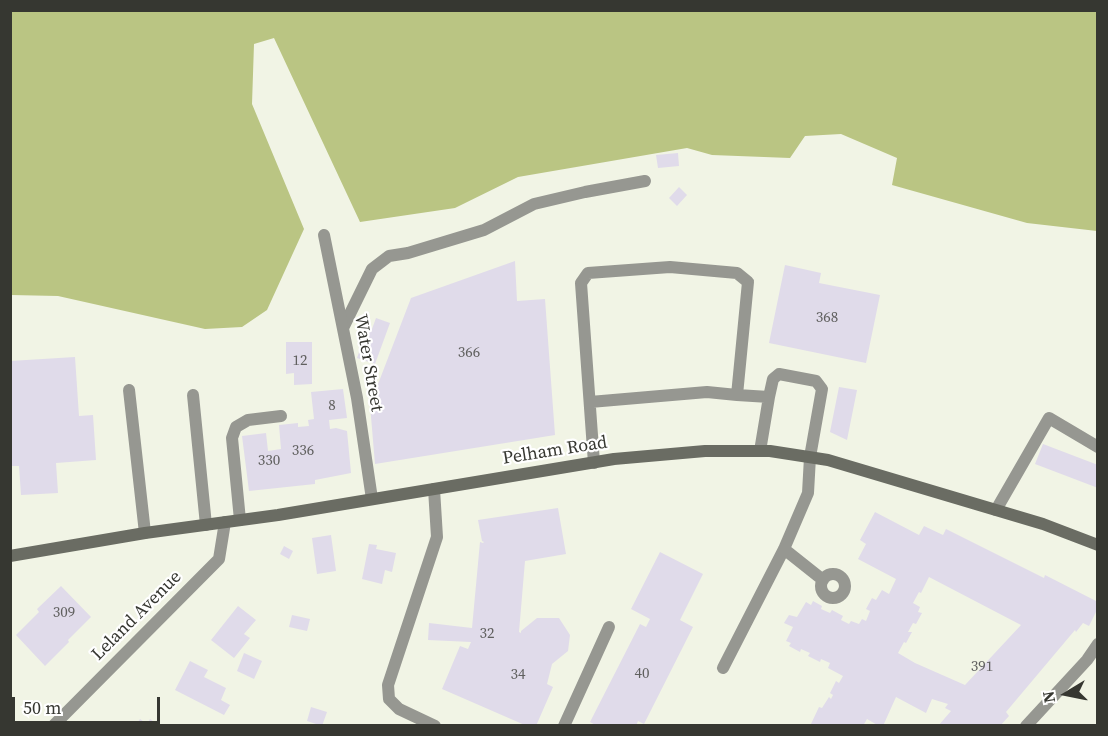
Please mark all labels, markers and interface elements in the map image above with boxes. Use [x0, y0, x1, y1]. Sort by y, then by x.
house number: 368 [816, 309, 838, 327]
street label: Water Street [349, 313, 387, 413]
house number: 366 [458, 344, 480, 362]
house number: 12 [293, 352, 307, 370]
house number: 8 [328, 397, 336, 415]
street label: Pelham Road [501, 432, 609, 470]
house number: 336 [292, 442, 314, 460]
house number: 330 [258, 452, 280, 470]
street label: Leland Avenue [88, 567, 186, 665]
house number: 309 [53, 604, 75, 622]
house number: 32 [480, 625, 494, 643]
house number: 391 [971, 658, 993, 676]
north arrow [1036, 664, 1096, 724]
house number: 40 [635, 665, 649, 683]
house number: 34 [511, 666, 525, 684]
scale bar [15, 685, 164, 723]
text: N [1036, 689, 1060, 705]
text: 50 m [23, 695, 61, 720]

